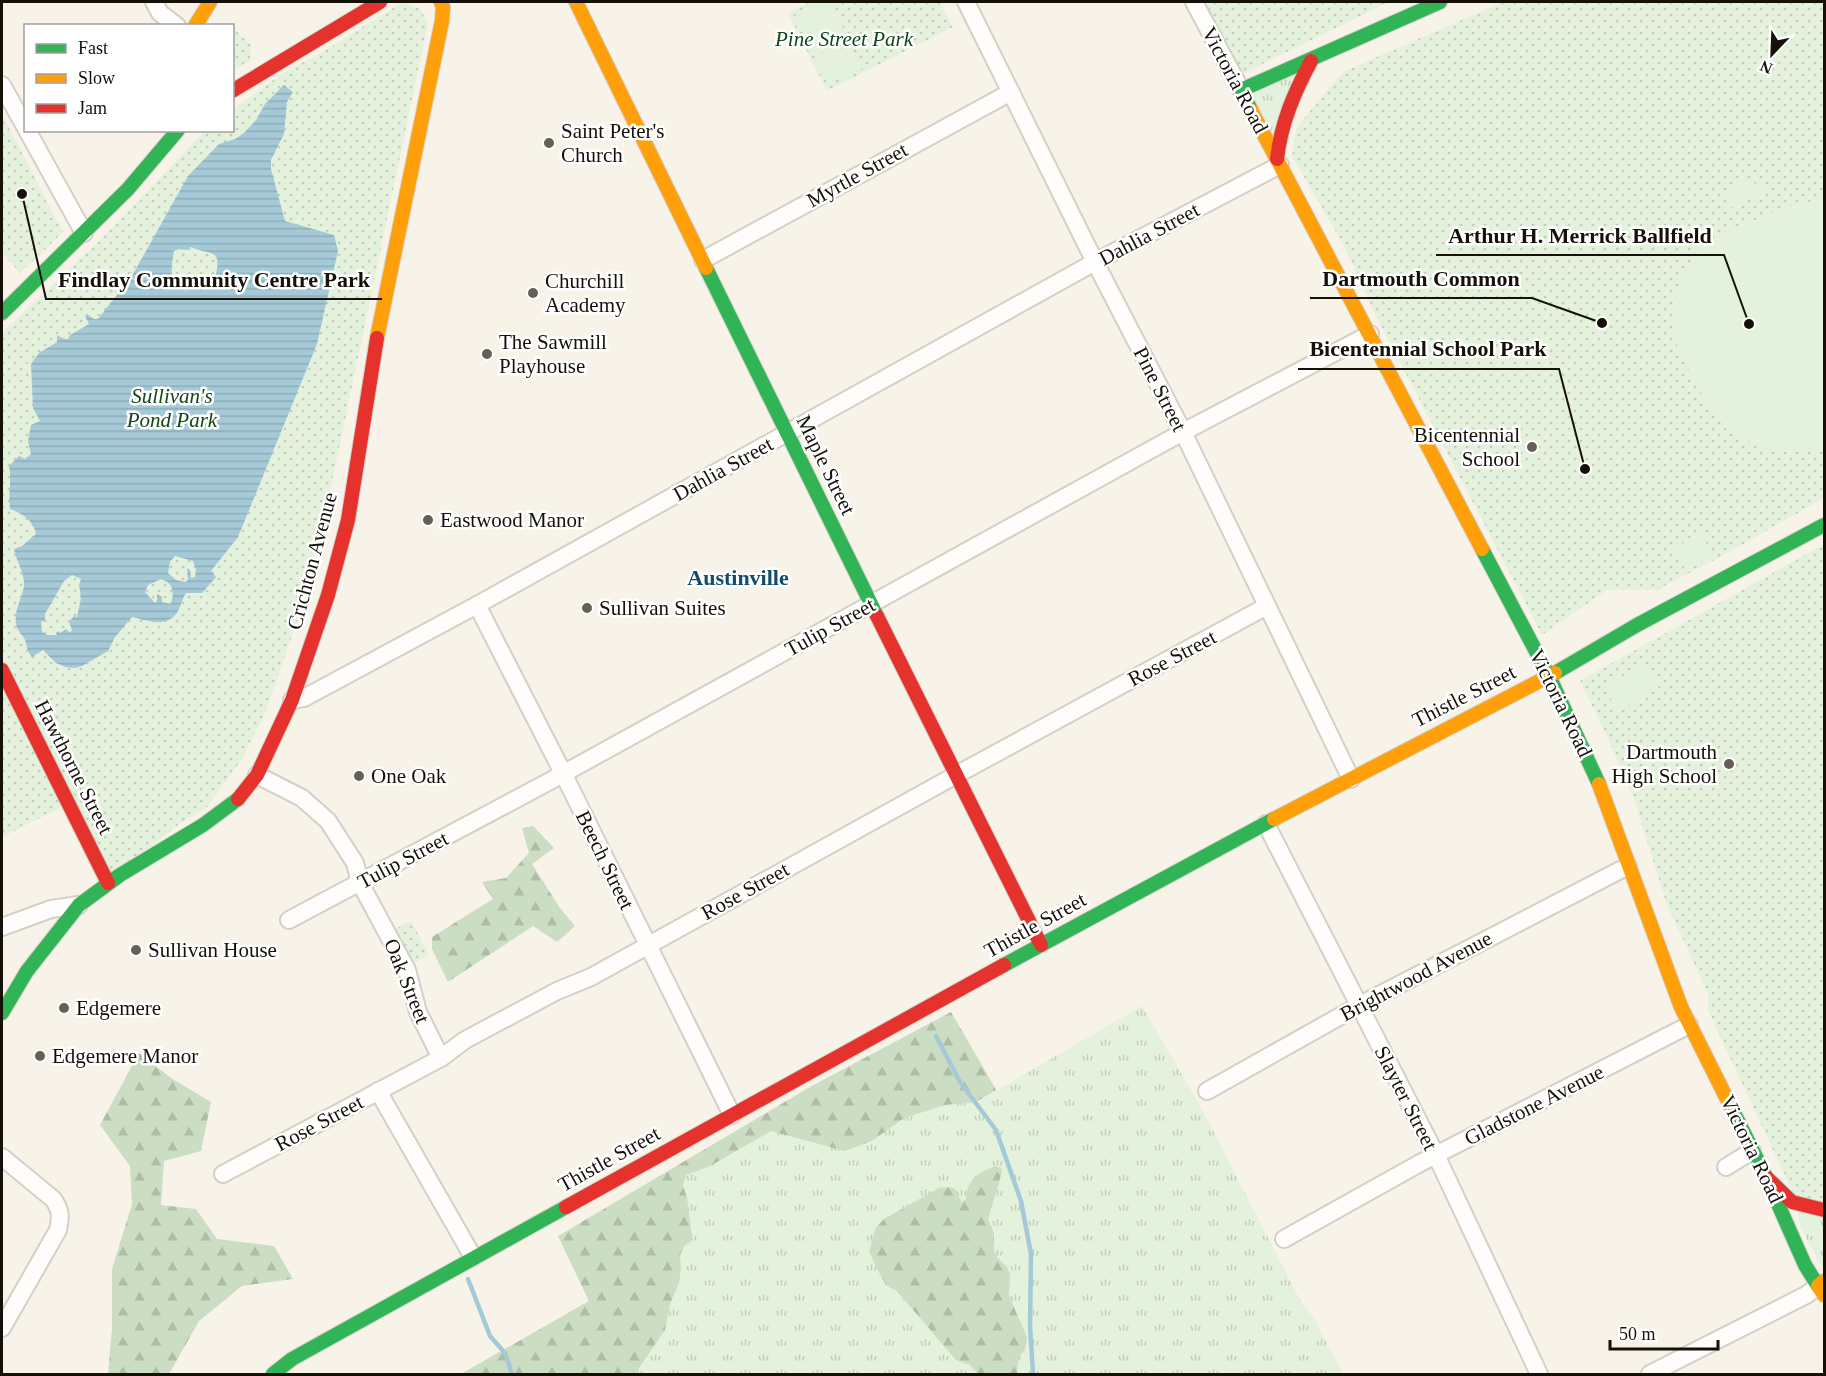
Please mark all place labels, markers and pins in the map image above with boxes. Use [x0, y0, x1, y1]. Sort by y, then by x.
place label: Saint Peter's Church [561, 119, 665, 167]
marker: Saint Peter's Church [542, 136, 556, 150]
callout: Arthur H. Merrick Ballfield [1436, 215, 1724, 255]
callout: Dartmouth Common [1310, 258, 1532, 298]
callout: Findlay Community Centre Park [46, 259, 382, 299]
place label: Churchill Academy [545, 269, 626, 317]
marker: Churchill Academy [526, 286, 540, 300]
callout: Bicentennial School Park [1298, 329, 1559, 369]
place label: The Sawmill Playhouse [499, 330, 607, 378]
marker: The Sawmill Playhouse [480, 347, 494, 361]
place label: Bicentennial School [1414, 423, 1520, 471]
marker: Bicentennial School [1525, 440, 1539, 454]
place label: Eastwood Manor [440, 508, 584, 532]
marker: Eastwood Manor [421, 513, 435, 527]
place label: Sullivan Suites [599, 596, 726, 620]
marker: Sullivan Suites [580, 601, 594, 615]
place label: Dartmouth High School [1611, 740, 1717, 788]
marker: Dartmouth High School [1722, 757, 1736, 771]
place label: One Oak [371, 764, 447, 788]
marker: One Oak [352, 769, 366, 783]
place label: Sullivan House [148, 938, 277, 962]
marker: Sullivan House [129, 943, 143, 957]
place label: Edgemere [76, 996, 161, 1020]
marker: Edgemere [57, 1001, 71, 1015]
place label: Edgemere Manor [52, 1044, 198, 1068]
marker: Edgemere Manor [33, 1049, 47, 1063]

